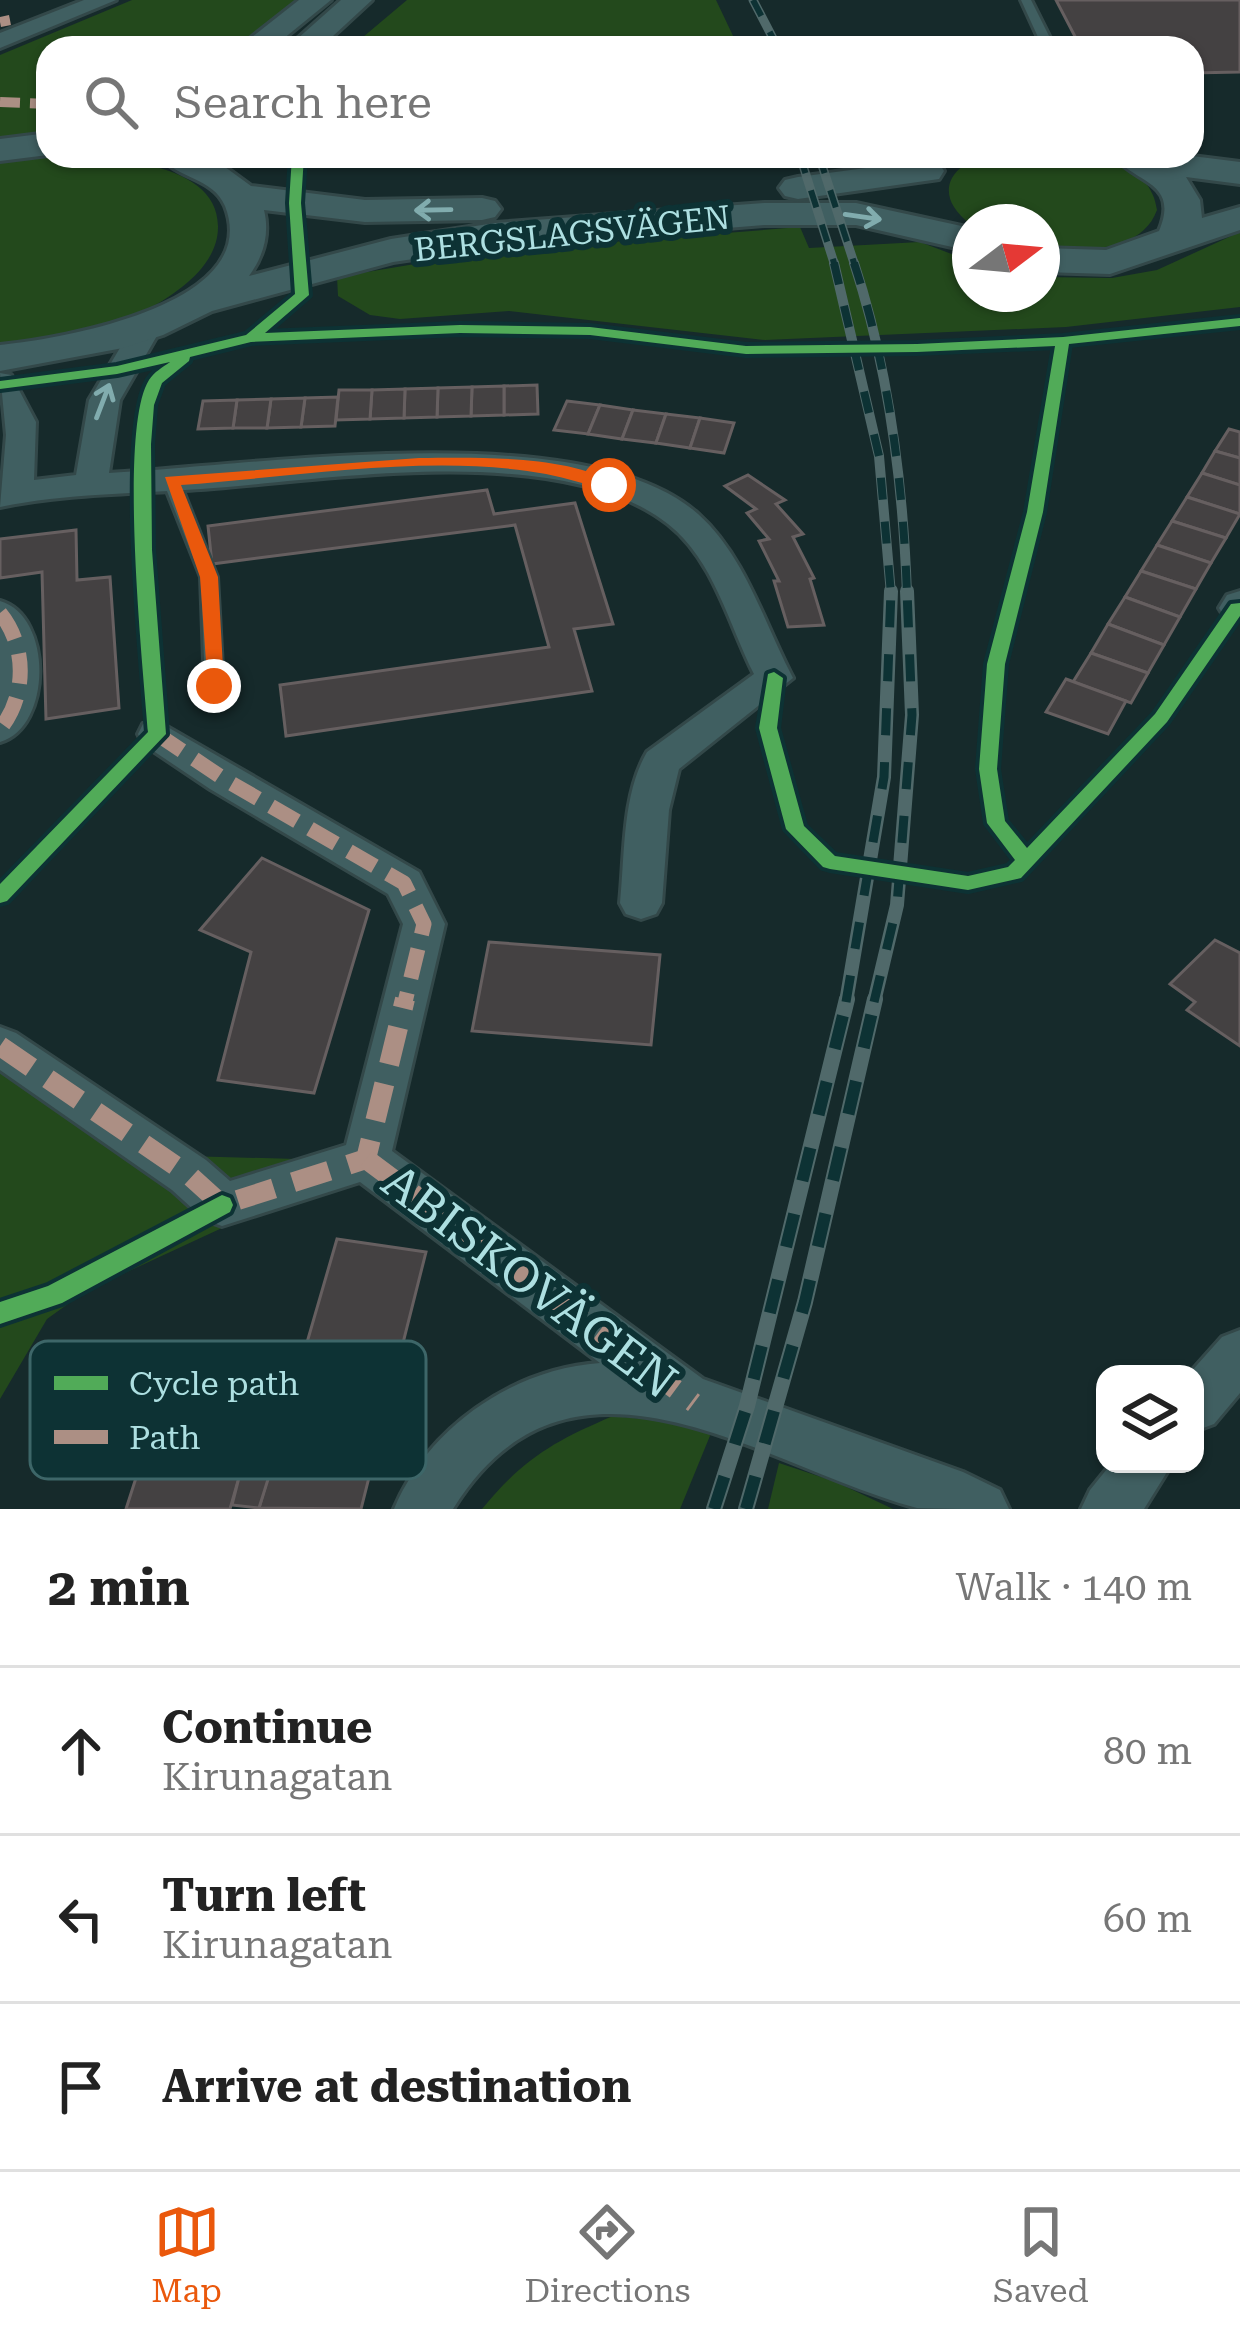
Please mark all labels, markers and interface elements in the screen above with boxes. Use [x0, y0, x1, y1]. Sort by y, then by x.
search box [36, 36, 1204, 168]
icon: search [78, 69, 144, 135]
text: Search here [174, 76, 432, 129]
street label: BERGSLAGSVÄGEN [412, 197, 732, 269]
one-way arrow [414, 198, 453, 221]
north arrow [952, 204, 1060, 312]
one-way arrow [843, 206, 882, 229]
one-way arrow [94, 383, 116, 420]
route start [582, 458, 636, 512]
route end [187, 659, 241, 713]
street label: ABISKOVÄGEN [372, 1153, 687, 1410]
legend [30, 1341, 426, 1479]
text: Cycle path [129, 1364, 299, 1403]
map controls [1096, 1365, 1204, 1473]
button: layers [1096, 1365, 1204, 1473]
text: Path [129, 1418, 201, 1457]
text: 2 min [48, 1558, 190, 1617]
text: Walk · 140 m [956, 1564, 1192, 1610]
text: Continue [162, 1701, 373, 1754]
icon: ahead [48, 1718, 114, 1784]
text: 80 m [1103, 1728, 1192, 1774]
text: Kirunagatan [162, 1754, 392, 1800]
text: Turn left [162, 1869, 366, 1922]
icon: left [48, 1886, 114, 1952]
text: 60 m [1103, 1896, 1192, 1942]
text: Kirunagatan [162, 1922, 392, 1968]
icon: arrive [48, 2054, 114, 2120]
text: Arrive at destination [162, 2060, 631, 2113]
tab: Map [151, 2199, 222, 2310]
tab: Directions [524, 2199, 690, 2310]
tab: Saved [993, 2199, 1089, 2310]

